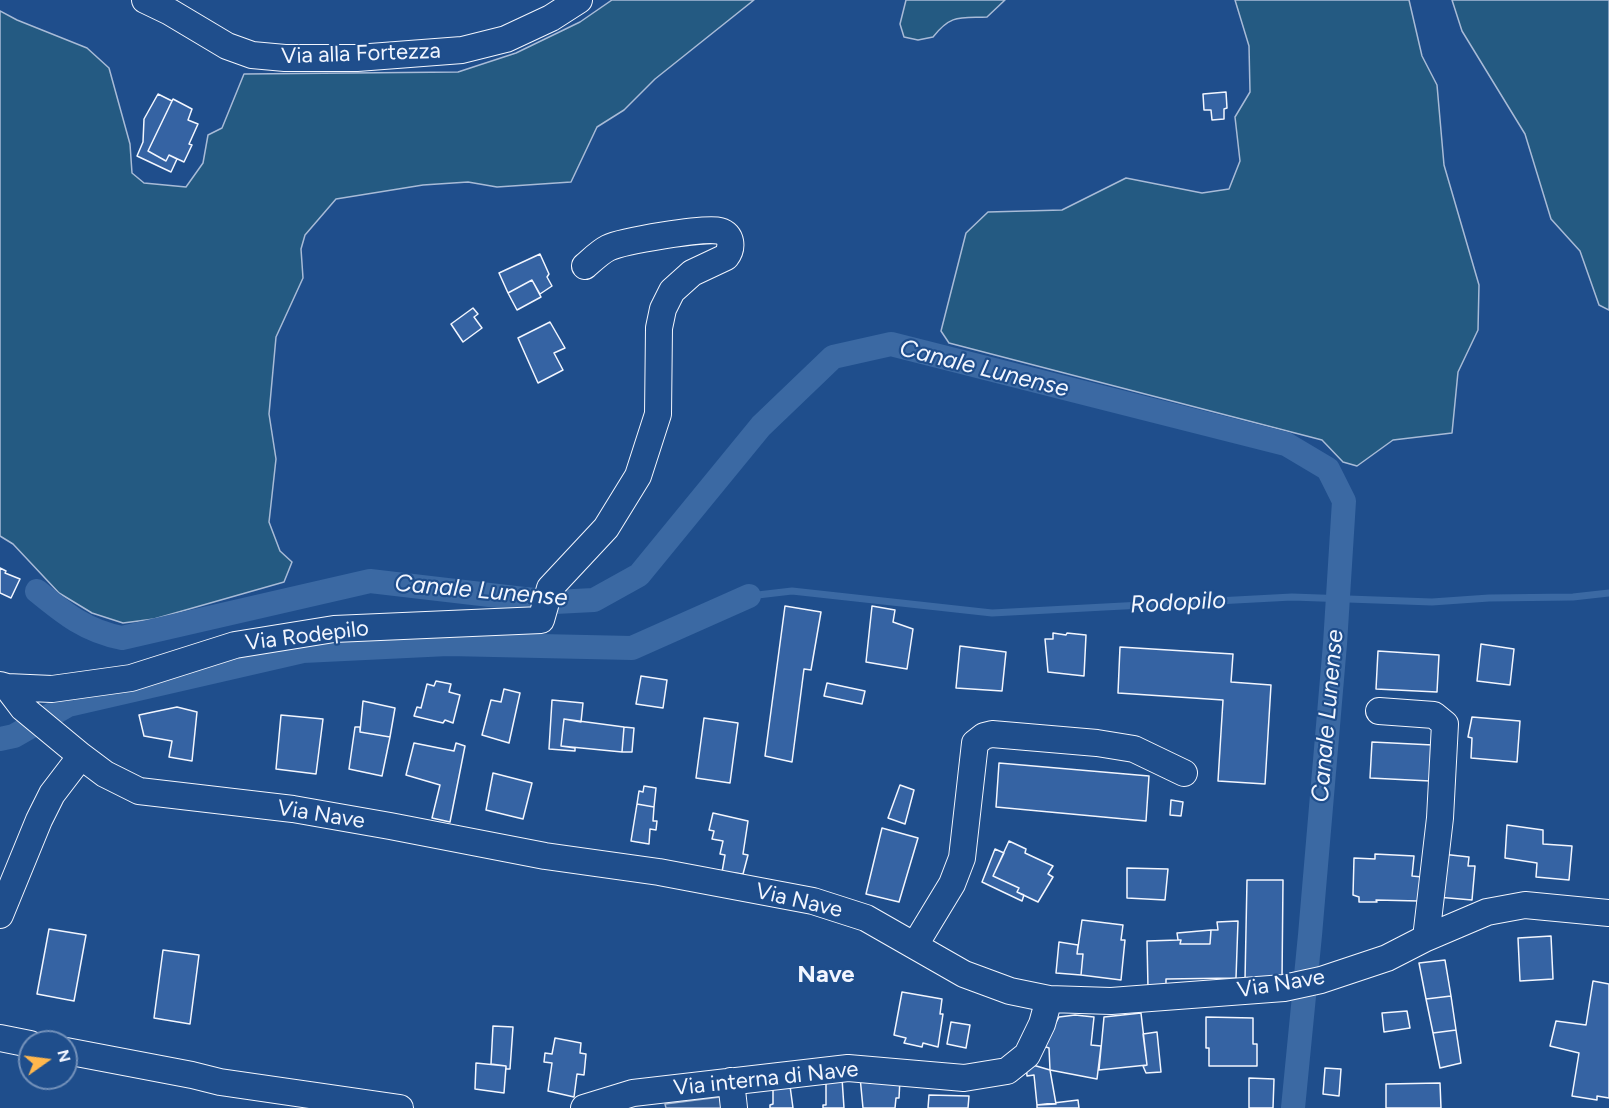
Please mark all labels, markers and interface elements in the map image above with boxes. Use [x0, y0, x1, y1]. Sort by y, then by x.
street label: Via alla Fortezza [281, 38, 441, 70]
water label: Canale Lunense [896, 334, 1072, 404]
water label: Canale Lunense [393, 569, 569, 613]
water label: Rodopilo [1129, 586, 1227, 620]
street label: Via Rodepilo [244, 615, 370, 657]
water label: Canale Lunense [1306, 628, 1350, 804]
street label: Via Nave [275, 795, 367, 835]
street label: Via Nave [753, 878, 845, 924]
district label: Nave [797, 961, 855, 989]
street label: Via Nave [1235, 964, 1327, 1004]
north arrow [18, 1030, 78, 1090]
text: N [53, 1048, 75, 1064]
street label: Via interna di Nave [672, 1056, 860, 1102]

